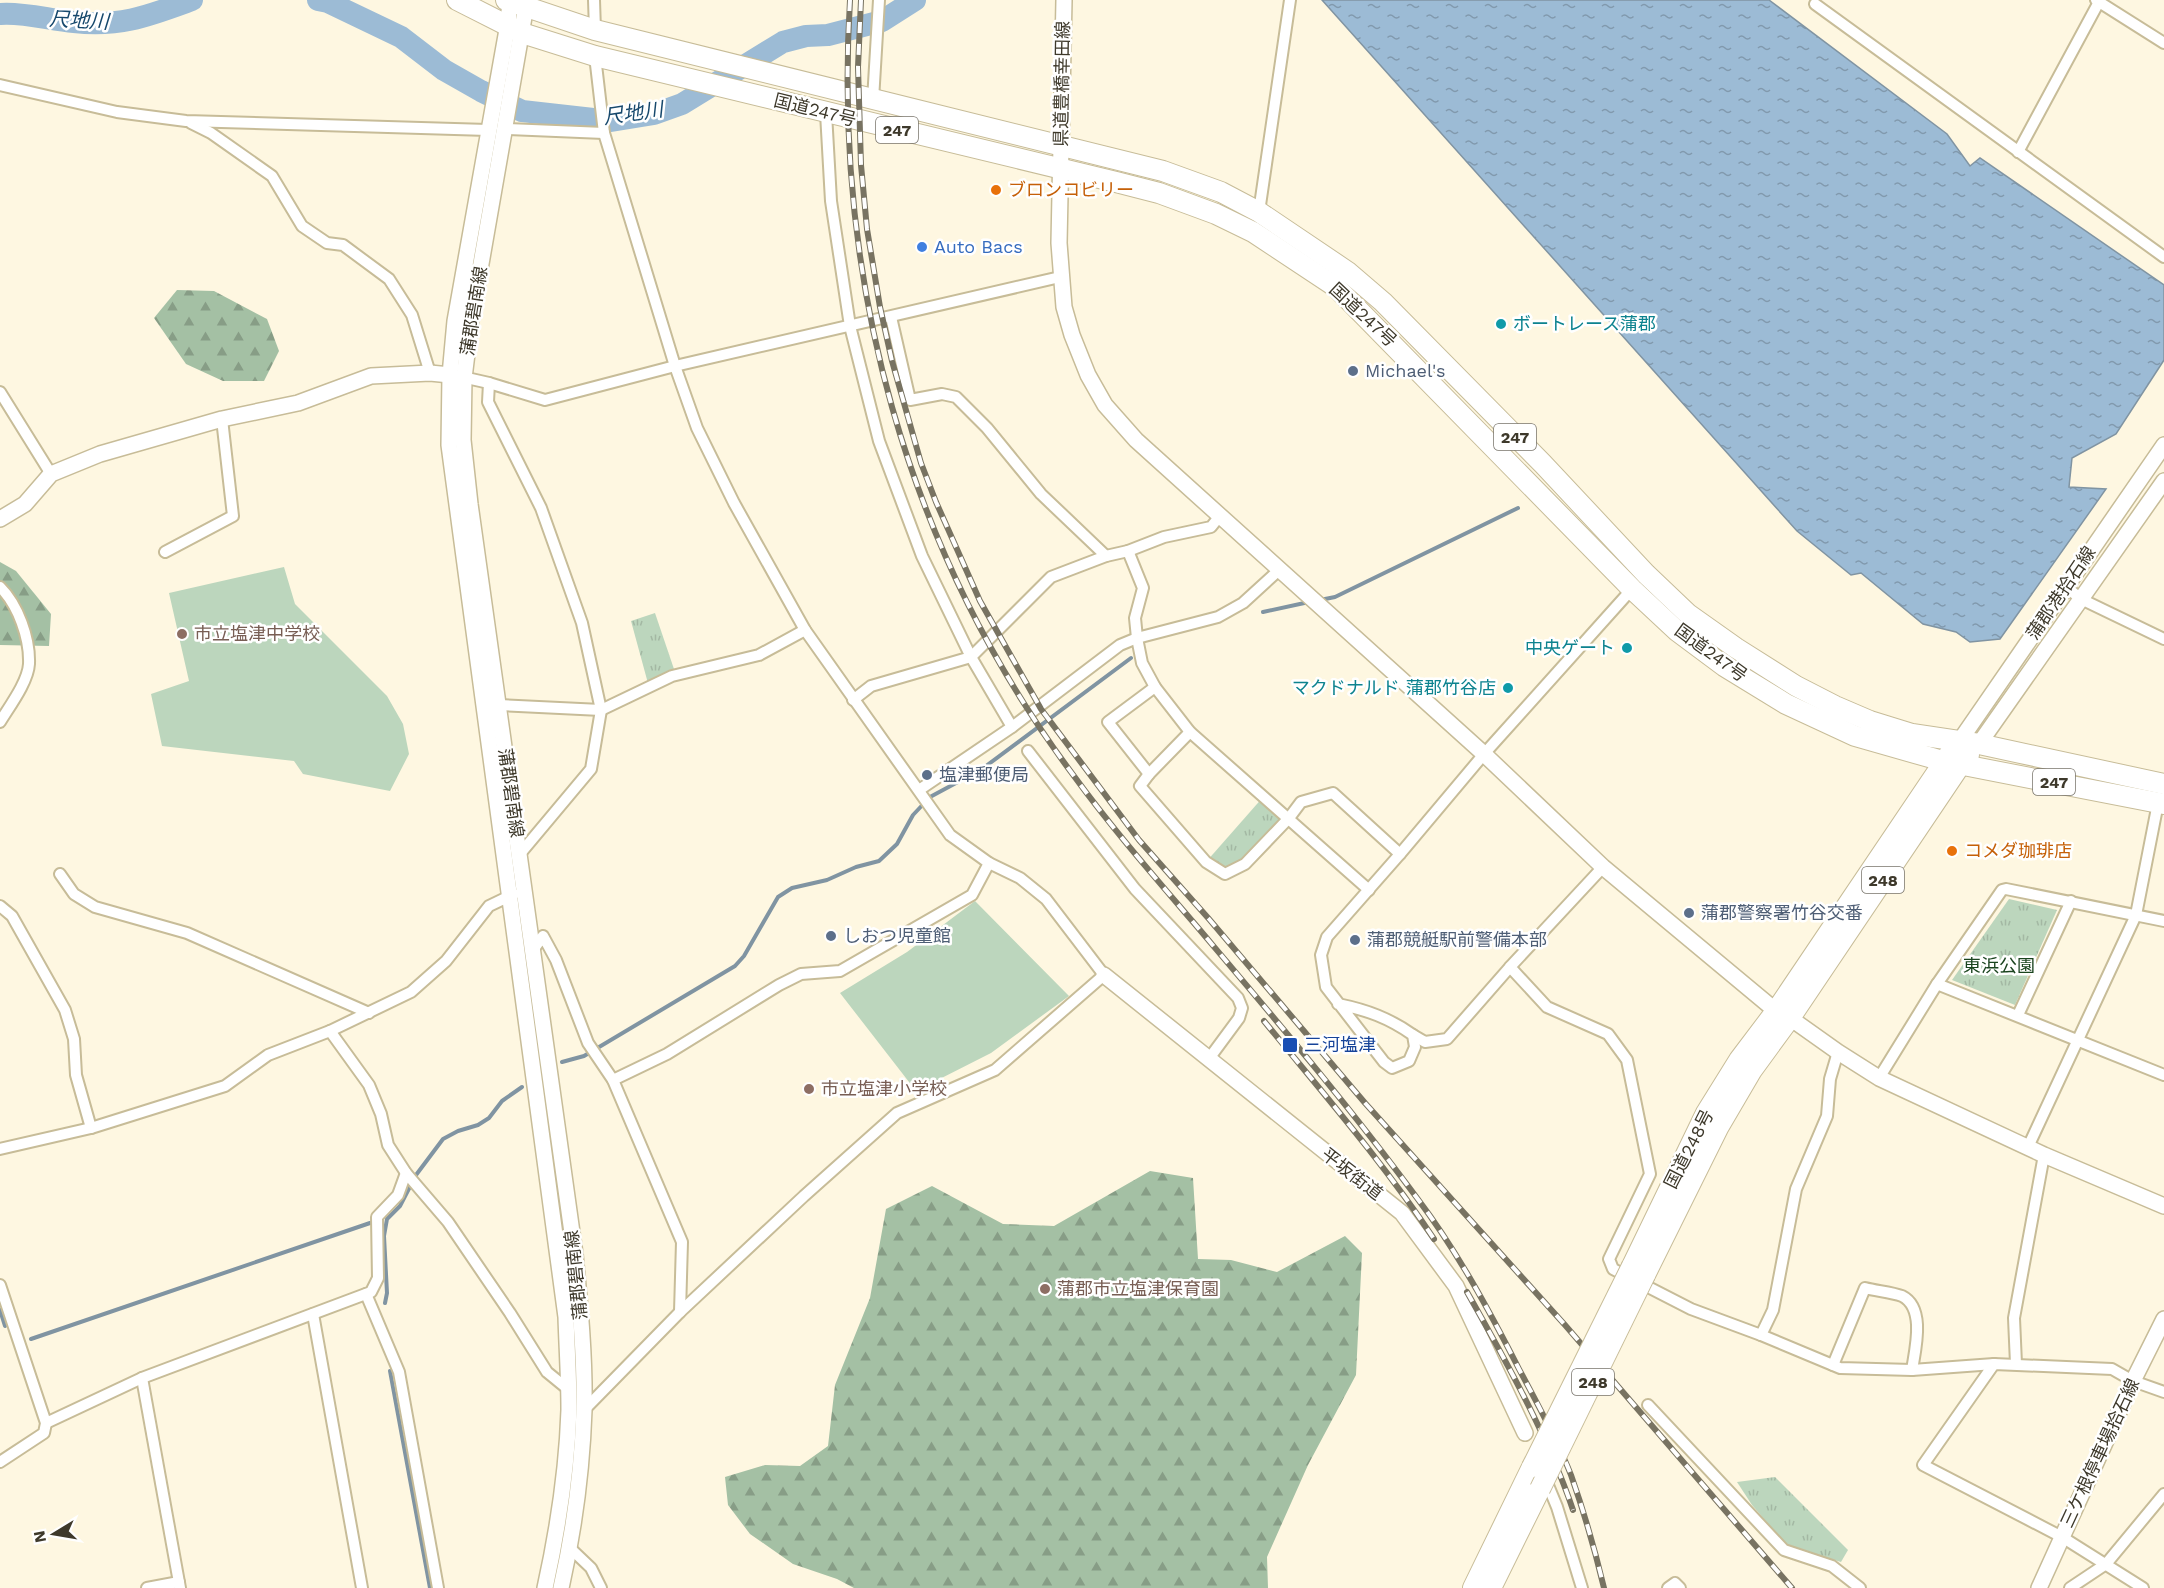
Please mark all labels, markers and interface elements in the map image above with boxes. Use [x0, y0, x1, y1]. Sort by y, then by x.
water label: 尺地川 [48, 6, 112, 34]
street label: 県道豊橋幸田線 [1050, 21, 1073, 147]
street label: 国道247号 [772, 89, 858, 130]
water label: 尺地川 [602, 97, 666, 129]
road number: 247 [876, 117, 918, 143]
place label: ブロンコビリー [1008, 179, 1134, 200]
marker: ブロンコビリー [989, 183, 1003, 197]
place label: Auto Bacs [934, 236, 1023, 257]
marker: Auto Bacs [915, 240, 929, 254]
street label: 蒲郡碧南線 [456, 265, 491, 357]
street label: 国道247号 [1325, 278, 1401, 351]
place label: ボートレース蒲郡 [1513, 313, 1656, 334]
marker: ボートレース蒲郡 [1494, 317, 1508, 331]
place label: Michael's [1365, 360, 1446, 381]
marker: Michael's [1346, 364, 1360, 378]
road number: 247 [1494, 424, 1536, 450]
street label: 蒲郡港拾石線 [2022, 542, 2099, 643]
street label: 国道247号 [1671, 619, 1752, 686]
place label: 市立塩津中学校 [194, 623, 320, 644]
marker: 市立塩津中学校 [175, 627, 189, 641]
place label: 中央ゲート [1525, 637, 1615, 658]
marker: 中央ゲート [1620, 641, 1634, 655]
place label: マクドナルド 蒲郡竹谷店 [1292, 677, 1496, 698]
marker: マクドナルド 蒲郡竹谷店 [1501, 681, 1515, 695]
street label: 蒲郡碧南線 [495, 747, 528, 839]
place label: 塩津郵便局 [939, 764, 1029, 785]
marker: 塩津郵便局 [920, 768, 934, 782]
road number: 247 [2033, 769, 2075, 795]
place label: コメダ珈琲店 [1964, 840, 2072, 861]
marker: コメダ珈琲店 [1945, 844, 1959, 858]
road number: 248 [1862, 867, 1904, 893]
place label: 蒲郡警察署竹谷交番 [1701, 902, 1863, 923]
marker: 蒲郡警察署竹谷交番 [1682, 906, 1696, 920]
place label: しおつ児童館 [843, 925, 951, 946]
marker: しおつ児童館 [824, 929, 838, 943]
place label: 蒲郡競艇駅前警備本部 [1367, 929, 1547, 950]
marker: 蒲郡競艇駅前警備本部 [1348, 933, 1362, 947]
park label: 東浜公園 [1963, 955, 2035, 976]
place label: 三河塩津 [1304, 1034, 1376, 1055]
marker: 三河塩津 [1281, 1036, 1299, 1054]
place label: 市立塩津小学校 [821, 1078, 947, 1099]
marker: 市立塩津小学校 [802, 1082, 816, 1096]
street label: 国道248号 [1660, 1106, 1717, 1192]
street label: 平坂街道 [1317, 1143, 1387, 1204]
street label: 蒲郡碧南線 [560, 1229, 591, 1321]
place label: 蒲郡市立塩津保育園 [1057, 1278, 1219, 1299]
marker: 蒲郡市立塩津保育園 [1038, 1282, 1052, 1296]
road number: 248 [1572, 1369, 1614, 1395]
street label: 三ケ根停車場拾石線 [2056, 1375, 2143, 1531]
north arrow [24, 1504, 84, 1564]
text: N [29, 1529, 50, 1544]

